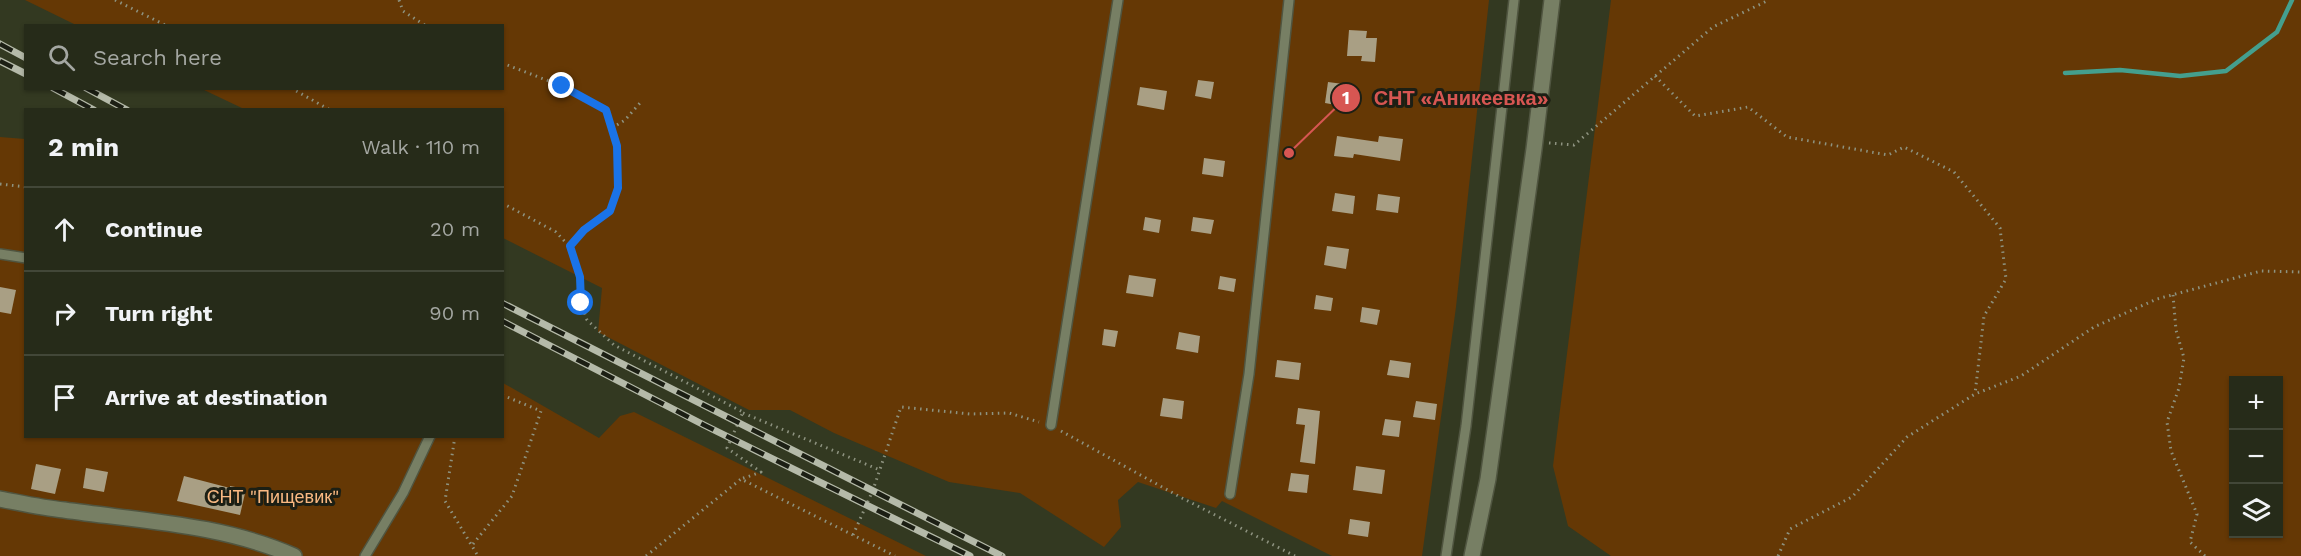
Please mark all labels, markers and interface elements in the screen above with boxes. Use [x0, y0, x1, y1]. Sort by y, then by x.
search box [24, 24, 504, 90]
icon: search [45, 41, 78, 74]
text: Search here [93, 45, 222, 70]
route end [548, 72, 574, 98]
callout: СНТ «Аникеевка» [1331, 79, 1560, 117]
text: СНТ «Аникеевка» [1374, 86, 1549, 110]
text: 1 [1342, 87, 1350, 108]
text: 2 min [48, 132, 119, 162]
text: Walk · 110 m [362, 135, 480, 159]
icon: ahead [48, 213, 81, 246]
text: Continue [105, 217, 203, 242]
text: 20 m [430, 217, 480, 241]
route start [567, 289, 593, 315]
icon: right [48, 297, 81, 330]
text: Turn right [105, 301, 212, 326]
text: 90 m [429, 301, 480, 325]
map controls [2229, 376, 2283, 538]
button: + [2229, 376, 2283, 430]
icon: arrive [48, 381, 81, 414]
text: Arrive at destination [105, 385, 328, 410]
button: − [2229, 430, 2283, 484]
button: layers [2229, 484, 2283, 538]
park label: СНТ "Пищевик" [207, 486, 339, 507]

